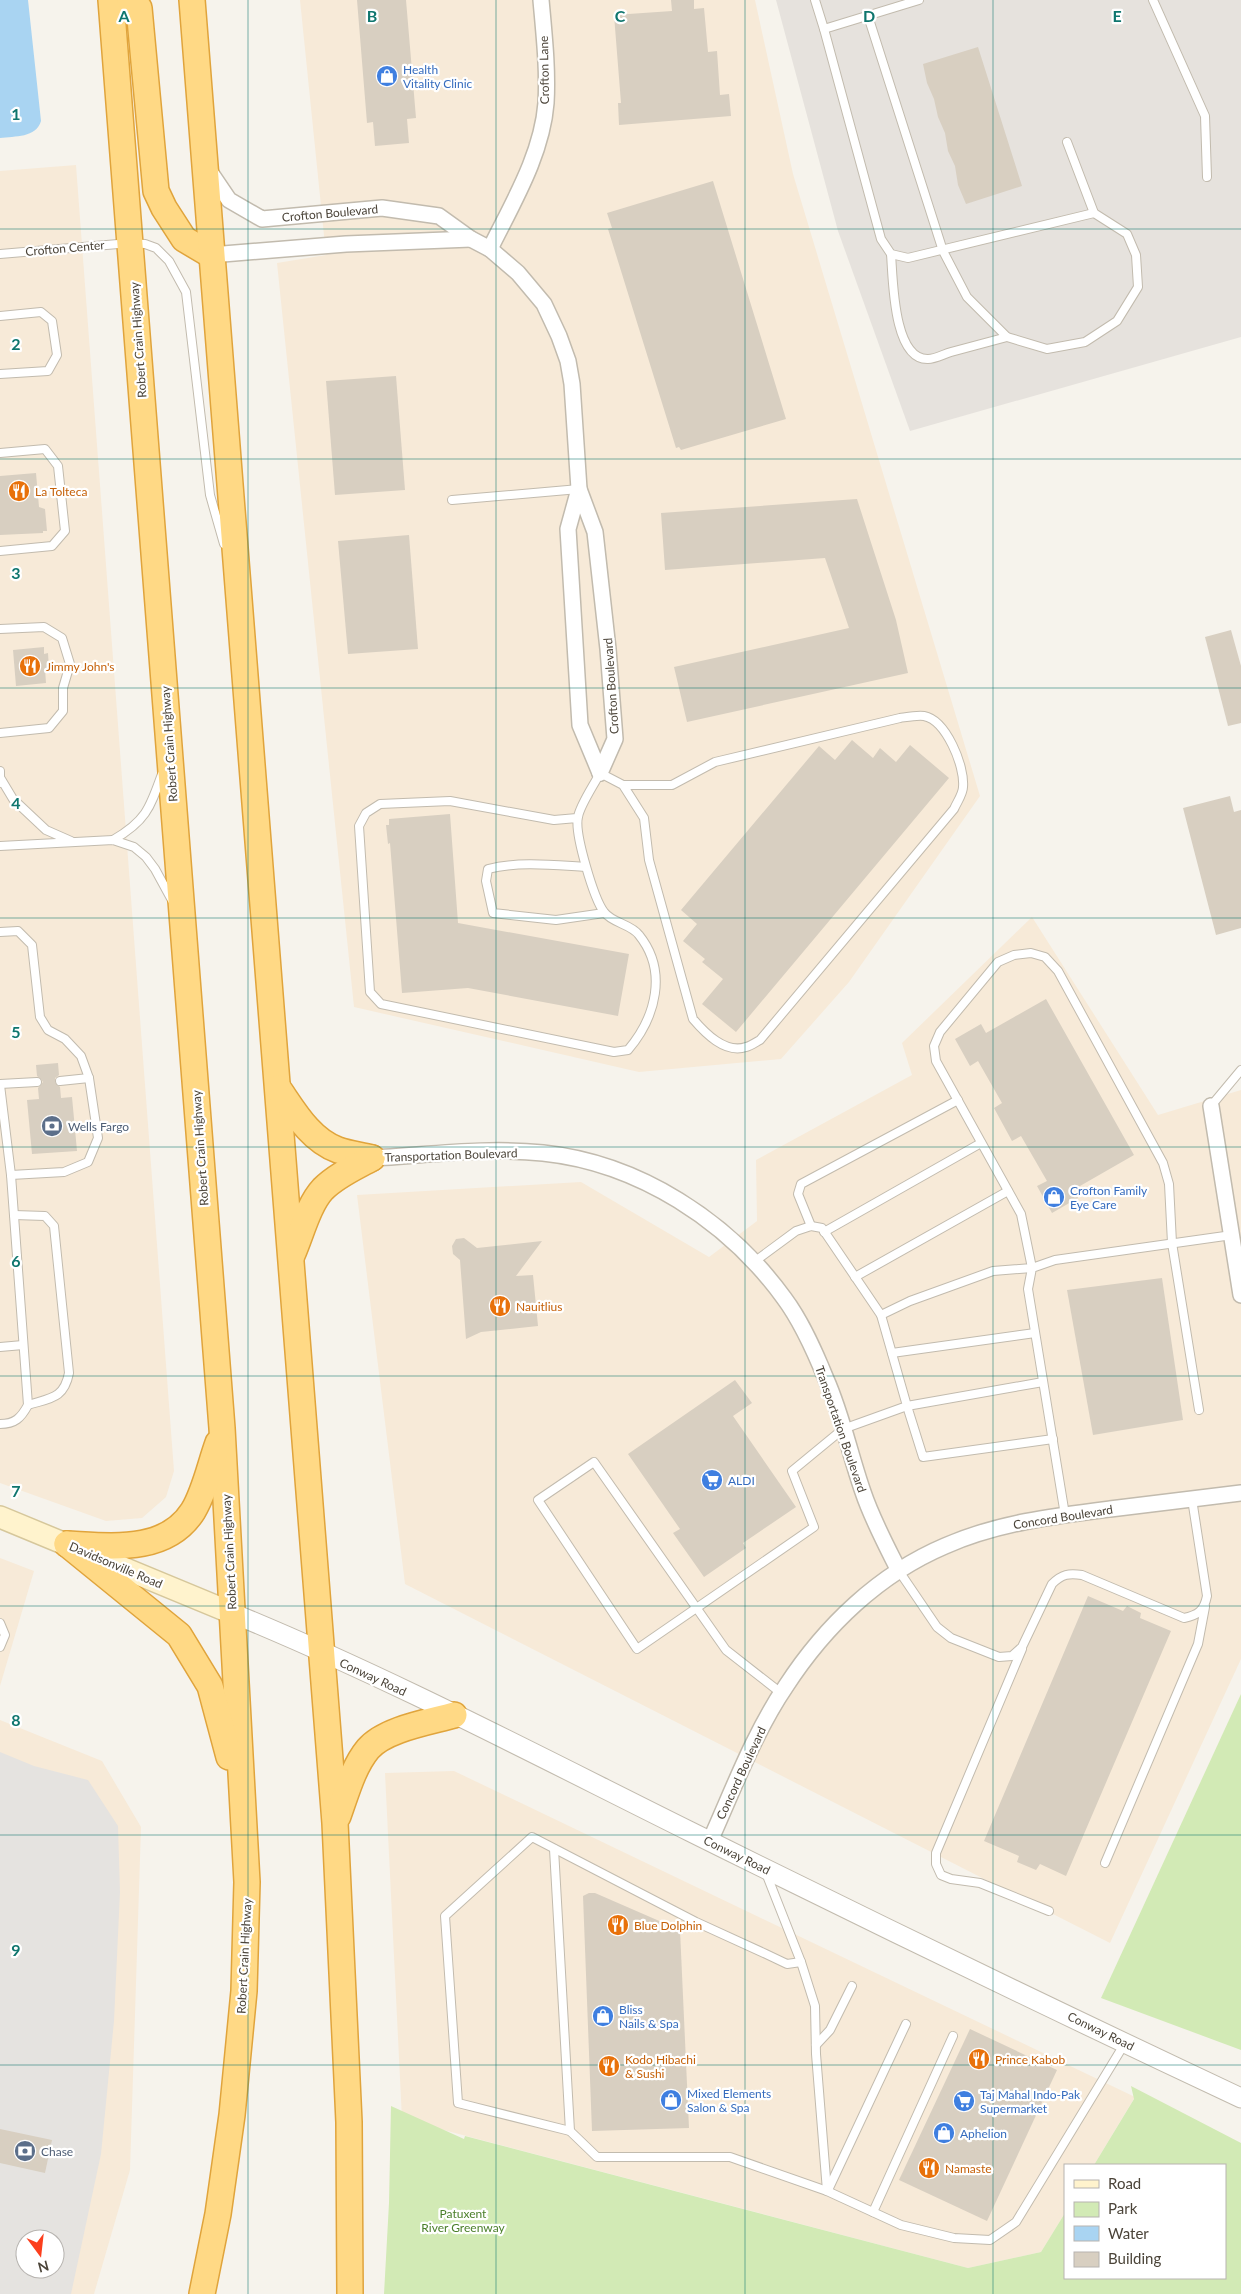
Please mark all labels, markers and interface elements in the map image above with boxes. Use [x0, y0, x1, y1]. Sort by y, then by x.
text: A [117, 6, 130, 25]
text: B [367, 6, 377, 25]
text: C [615, 6, 626, 25]
text: D [863, 6, 875, 25]
text: E [1112, 6, 1122, 25]
street label: Crofton Lane [536, 36, 552, 104]
place label: Health Vitality Clinic [403, 62, 473, 91]
shop icon: Health Vitality Clinic [375, 64, 399, 88]
text: 1 [11, 104, 21, 123]
street label: Crofton Boulevard [281, 201, 379, 225]
street label: Crofton Center [25, 237, 106, 259]
street label: Robert Crain Highway [126, 281, 150, 398]
text: 2 [11, 334, 21, 353]
restaurant icon: La Tolteca [7, 479, 31, 503]
place label: La Tolteca [35, 484, 87, 499]
text: 3 [11, 563, 21, 582]
street label: Crofton Boulevard [600, 637, 622, 735]
restaurant icon: Jimmy John's [18, 654, 42, 678]
place label: Jimmy John's [46, 659, 115, 674]
street label: Robert Crain Highway [157, 685, 181, 802]
text: 4 [11, 793, 21, 812]
text: 5 [11, 1022, 21, 1041]
street label: Robert Crain Highway [188, 1089, 212, 1206]
bank icon: Wells Fargo [40, 1114, 64, 1138]
place label: Wells Fargo [68, 1119, 129, 1134]
street label: Transportation Boulevard [384, 1145, 518, 1165]
place label: Crofton Family Eye Care [1070, 1183, 1148, 1212]
shop icon: Crofton Family Eye Care [1042, 1185, 1066, 1209]
text: 6 [11, 1251, 21, 1270]
restaurant icon: Nauitlius [488, 1294, 512, 1318]
place label: Nauitlius [516, 1299, 562, 1314]
street label: Transportation Boulevard [812, 1364, 870, 1494]
supermarket icon: ALDI [700, 1468, 724, 1492]
place label: ALDI [728, 1473, 755, 1488]
text: 7 [11, 1481, 21, 1500]
street label: Robert Crain Highway [218, 1493, 240, 1610]
street label: Concord Boulevard [1012, 1502, 1114, 1532]
street label: Davidsonville Road [67, 1539, 165, 1591]
street label: Conway Road [337, 1655, 409, 1699]
text: 8 [11, 1710, 21, 1729]
street label: Concord Boulevard [713, 1724, 769, 1822]
street label: Conway Road [701, 1832, 773, 1878]
street label: Robert Crain Highway [233, 1897, 255, 2014]
restaurant icon: Blue Dolphin [606, 1913, 630, 1937]
place label: Blue Dolphin [634, 1918, 702, 1933]
text: 9 [11, 1940, 21, 1959]
place label: Bliss Nails & Spa [619, 2002, 679, 2031]
shop icon: Bliss Nails & Spa [591, 2004, 615, 2028]
street label: Conway Road [1065, 2008, 1137, 2054]
restaurant icon: Prince Kabob [967, 2047, 991, 2071]
place label: Kodo Hibachi & Sushi [625, 2052, 696, 2081]
place label: Prince Kabob [995, 2052, 1065, 2067]
restaurant icon: Kodo Hibachi & Sushi [597, 2054, 621, 2078]
place label: Mixed Elements Salon & Spa [687, 2086, 771, 2115]
place label: Taj Mahal Indo-Pak Supermarket [980, 2087, 1081, 2116]
shop icon: Mixed Elements Salon & Spa [659, 2088, 683, 2112]
supermarket icon: Taj Mahal Indo-Pak Supermarket [952, 2089, 976, 2113]
shop icon: Aphelion [932, 2121, 956, 2145]
place label: Aphelion [960, 2126, 1007, 2141]
bank icon: Chase [13, 2139, 37, 2163]
place label: Chase [41, 2144, 73, 2159]
restaurant icon: Namaste [917, 2156, 941, 2180]
place label: Namaste [945, 2161, 992, 2176]
legend [1064, 2164, 1226, 2279]
text: Road [1108, 2174, 1141, 2192]
text: Park [1108, 2199, 1138, 2217]
park label: Patuxent River Greenway [421, 2206, 505, 2235]
text: Water [1108, 2224, 1149, 2242]
north arrow [15, 2229, 65, 2279]
text: Building [1108, 2249, 1161, 2267]
text: N [36, 2257, 51, 2277]

